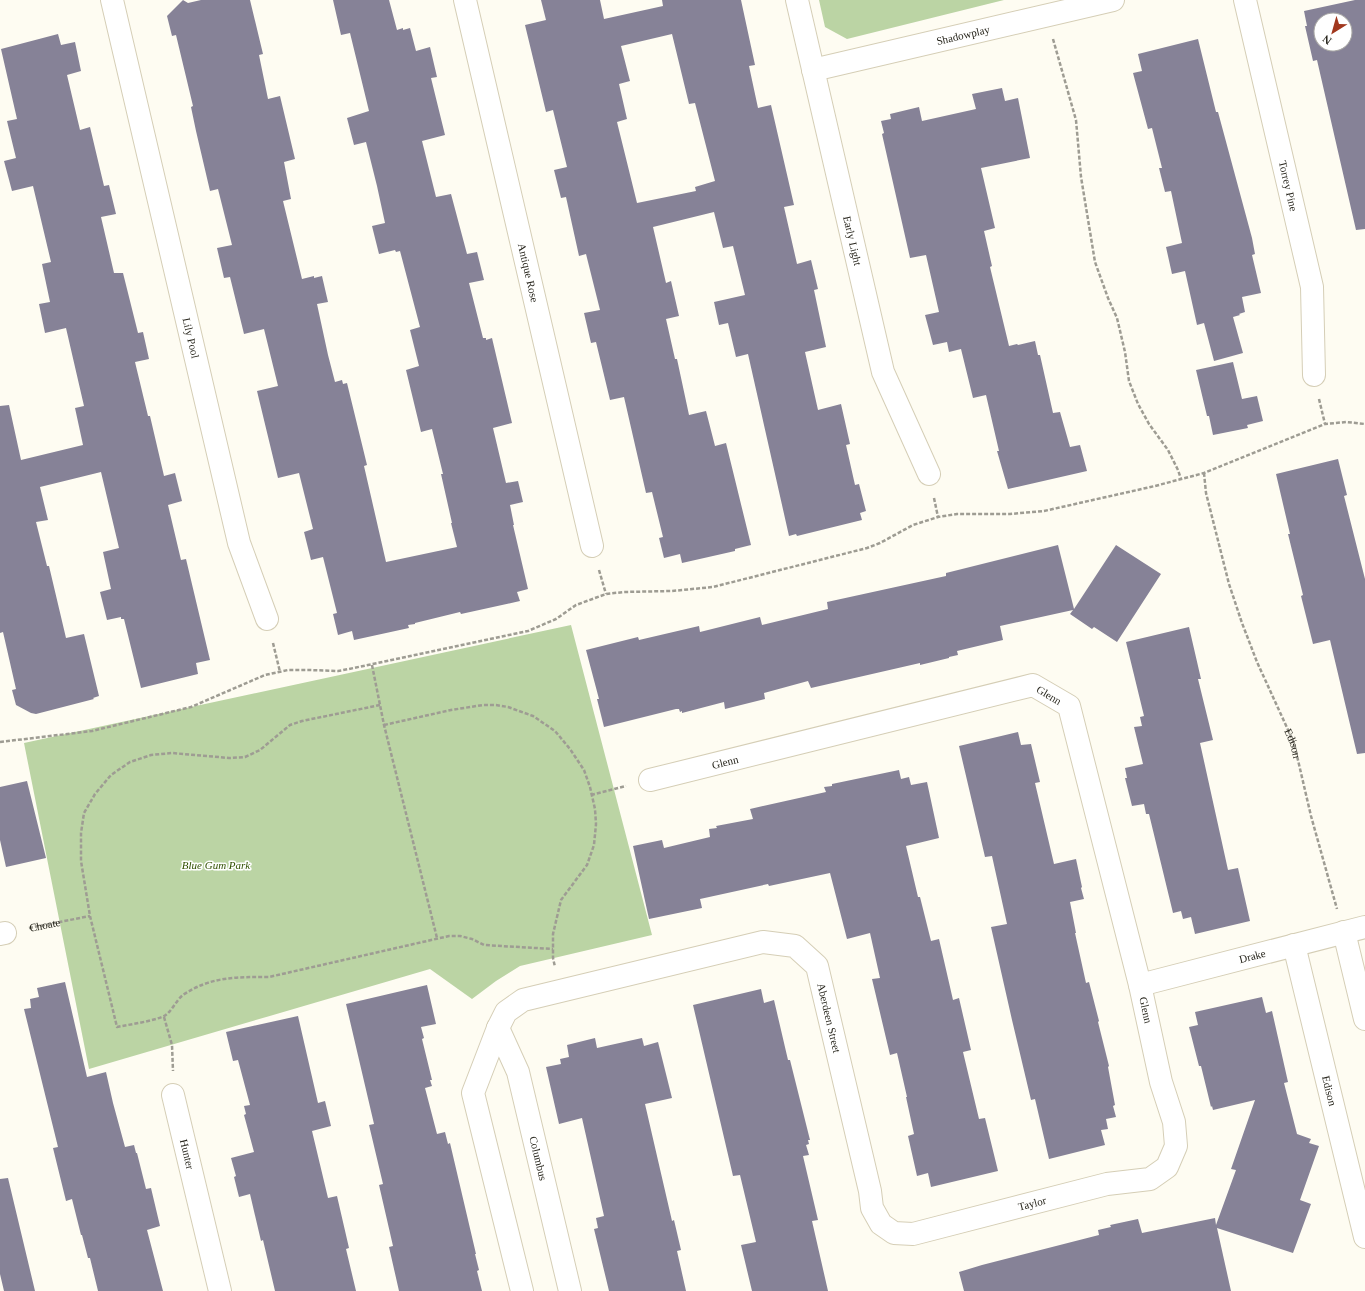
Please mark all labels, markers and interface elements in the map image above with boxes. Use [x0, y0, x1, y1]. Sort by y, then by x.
north arrow [1313, 12, 1353, 52]
street label: Shadowplay [935, 23, 991, 47]
text: N [1320, 33, 1334, 47]
street label: Torrey Pine [1277, 160, 1300, 213]
street label: Early Light [841, 215, 864, 267]
street label: Antique Rose [516, 242, 541, 304]
street label: Lily Pool [180, 316, 202, 359]
street label: Glenn [1034, 683, 1064, 707]
street label: Edison [1282, 727, 1303, 760]
street label: Glenn [711, 753, 740, 771]
park label: Blue Gum Park [182, 859, 251, 871]
street label: Choate [28, 916, 61, 934]
street label: Drake [1238, 947, 1267, 965]
street label: Aberdeen Street [815, 982, 843, 1054]
street label: Glenn [1137, 996, 1155, 1025]
street label: Edison [1320, 1074, 1339, 1108]
street label: Columbus [527, 1135, 550, 1182]
street label: Hunter [178, 1138, 197, 1171]
street label: Taylor [1017, 1194, 1048, 1213]

